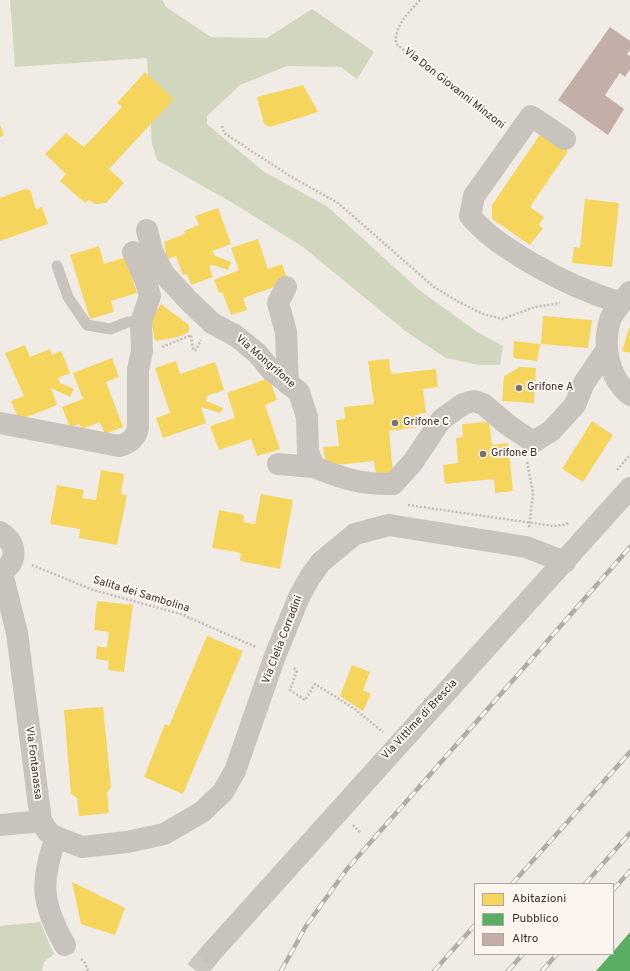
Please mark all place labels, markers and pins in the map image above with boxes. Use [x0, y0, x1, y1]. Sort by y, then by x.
place label: Grifone A [527, 381, 573, 395]
marker: Grifone A [514, 383, 524, 393]
place label: Grifone C [403, 416, 449, 430]
marker: Grifone C [390, 418, 400, 428]
place label: Grifone B [491, 447, 537, 461]
marker: Grifone B [478, 449, 488, 459]

